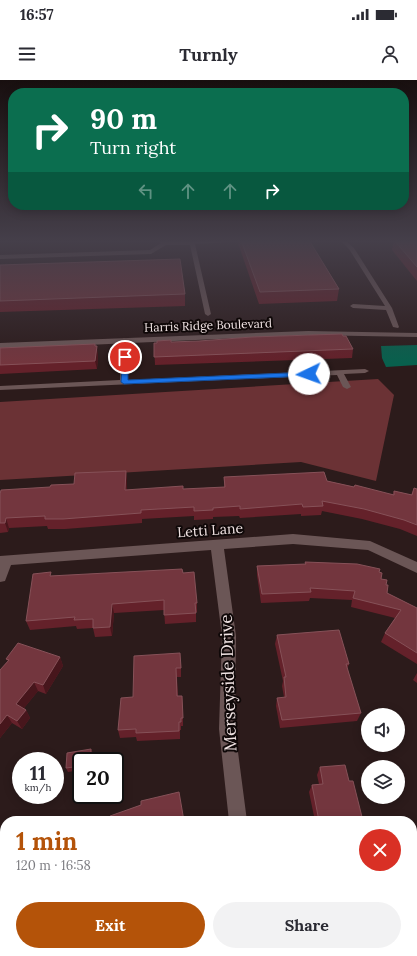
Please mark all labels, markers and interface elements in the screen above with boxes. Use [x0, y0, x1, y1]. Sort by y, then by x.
text: 16:57 [20, 5, 54, 24]
icon: menu [16, 43, 38, 65]
text: Turnly [179, 43, 238, 66]
icon: person [379, 43, 401, 65]
text: 90 m [90, 101, 157, 137]
icon: right [24, 104, 76, 156]
text: Turn right [90, 136, 176, 159]
icon: left [135, 180, 157, 202]
icon: ahead [177, 180, 199, 202]
icon: ahead [219, 180, 241, 202]
icon: right [261, 180, 283, 202]
street label: Harris Ridge Boulevard [144, 315, 272, 335]
pin [108, 340, 142, 374]
icon: arrive [114, 346, 136, 368]
position arrow [288, 353, 330, 395]
street label: Letti Lane [177, 519, 244, 541]
street label: Merseyside Drive [215, 614, 241, 752]
map controls [361, 708, 405, 804]
button: sound [361, 708, 405, 752]
speed limit sign: 20 [72, 752, 124, 804]
text: 11 [30, 760, 46, 785]
button: layers [361, 760, 405, 804]
text: km/h [24, 781, 52, 794]
text: 1 min [16, 826, 77, 857]
button: close [359, 829, 401, 871]
text: 120 m · 16:58 [16, 857, 91, 874]
button: Exit [16, 902, 205, 948]
button: Share [213, 902, 401, 948]

